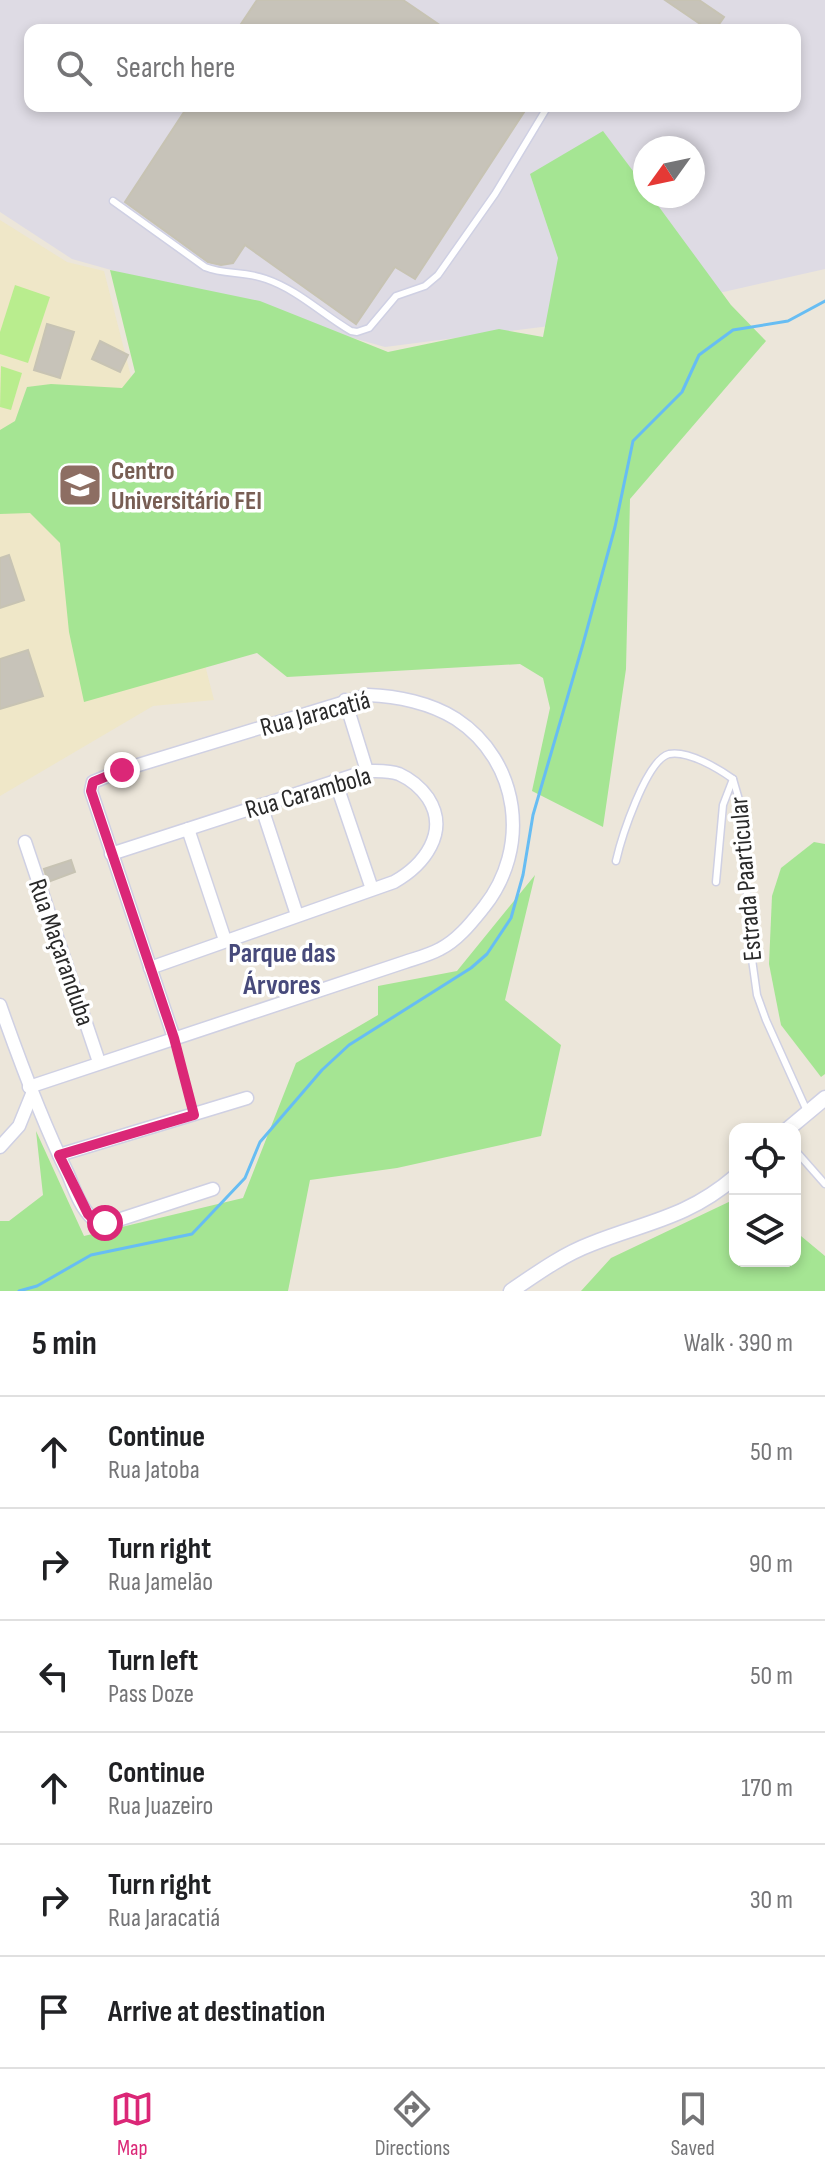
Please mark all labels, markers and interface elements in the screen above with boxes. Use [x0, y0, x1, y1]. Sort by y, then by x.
search box [24, 24, 801, 112]
icon: search [52, 46, 96, 90]
text: Search here [116, 50, 235, 86]
north arrow [633, 136, 705, 208]
place label: Centro Universitário FEI [111, 456, 262, 517]
school or university icon: Centro Universitário FEI [56, 461, 104, 509]
street label: Rua Jaracatiá [257, 685, 374, 744]
route end [104, 752, 140, 788]
street label: Rua Carambola [242, 761, 375, 826]
street label: Estrada Paarticular [724, 795, 769, 962]
street label: Rua Maçaranduba [21, 875, 100, 1030]
district label: Parque das Árvores [228, 937, 336, 1002]
map controls [729, 1123, 801, 1267]
button: locate [729, 1123, 801, 1195]
button: layers [729, 1195, 801, 1267]
route start [87, 1205, 123, 1241]
text: 5 min [32, 1323, 97, 1364]
text: Walk · 390 m [684, 1328, 793, 1359]
text: Continue [108, 1419, 205, 1455]
icon: ahead [32, 1430, 76, 1474]
text: 50 m [750, 1437, 793, 1468]
text: Rua Jatoba [108, 1455, 200, 1486]
text: Turn right [108, 1531, 211, 1567]
icon: right [32, 1542, 76, 1586]
text: 90 m [749, 1549, 793, 1580]
text: Rua Jamelão [108, 1567, 213, 1598]
text: Turn left [108, 1643, 198, 1679]
icon: left [32, 1654, 76, 1698]
text: 50 m [750, 1661, 793, 1692]
text: Pass Doze [108, 1679, 194, 1710]
text: Continue [108, 1755, 205, 1791]
icon: ahead [32, 1766, 76, 1810]
text: 170 m [741, 1773, 793, 1804]
text: Rua Juazeiro [108, 1791, 213, 1822]
text: Turn right [108, 1867, 211, 1903]
icon: right [32, 1878, 76, 1922]
text: 30 m [750, 1885, 793, 1916]
text: Rua Jaracatiá [108, 1903, 220, 1934]
icon: arrive [32, 1990, 76, 2034]
text: Arrive at destination [108, 1994, 325, 2030]
tab: Map [110, 2087, 154, 2162]
tab: Directions [375, 2087, 450, 2162]
tab: Saved [671, 2087, 715, 2162]

